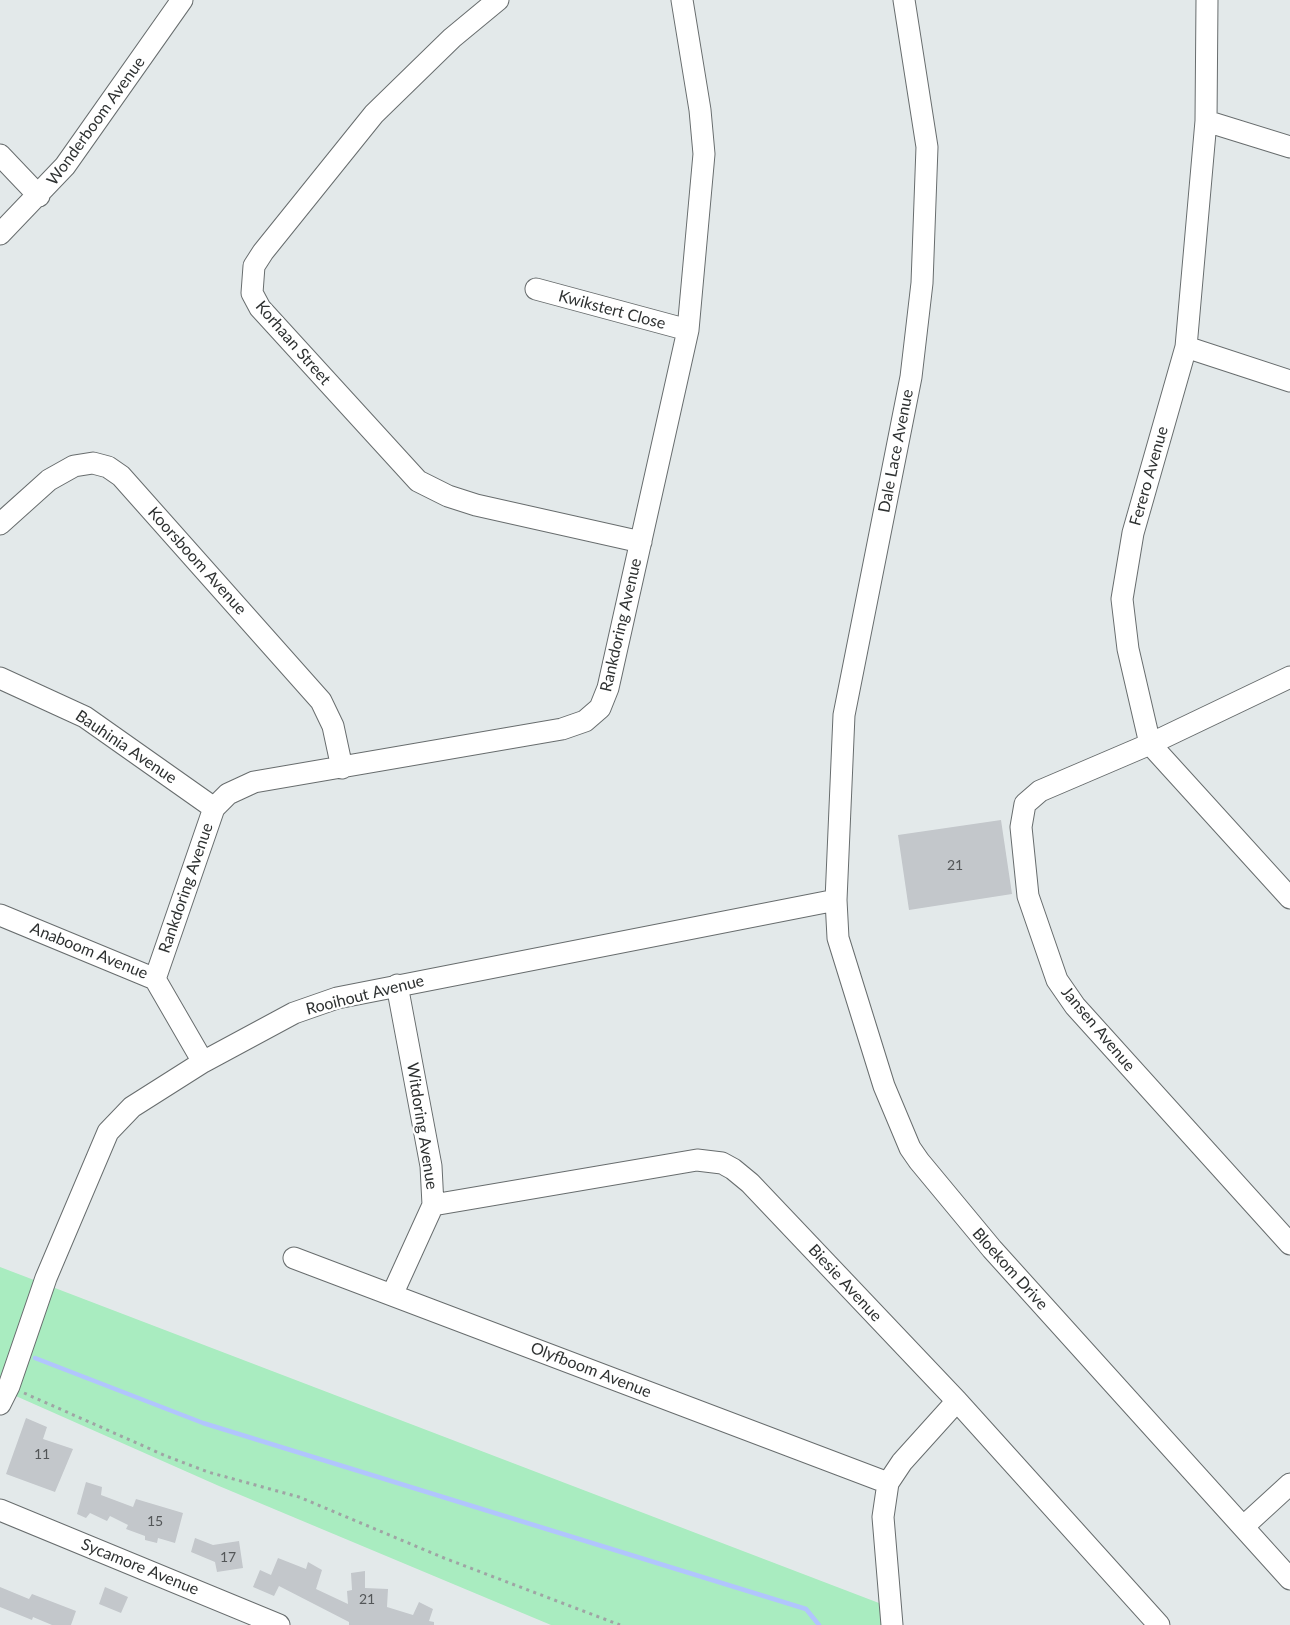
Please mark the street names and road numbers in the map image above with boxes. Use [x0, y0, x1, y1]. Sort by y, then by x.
street label: Wonderboom Avenue [43, 53, 149, 189]
street label: Kwikstert Close [556, 286, 668, 334]
street label: Korhaan Street [251, 297, 335, 389]
street label: Dale Lace Avenue [875, 388, 917, 514]
street label: Ferero Avenue [1126, 424, 1172, 528]
street label: Koorsboom Avenue [144, 503, 250, 619]
street label: Rankdoring Avenue [596, 556, 646, 694]
street label: Bauhinia Avenue [72, 706, 180, 788]
street label: Rankdoring Avenue [155, 820, 217, 956]
street label: Anaboom Avenue [27, 919, 151, 983]
street label: Rooihout Avenue [304, 971, 426, 1019]
street label: Jansen Avenue [1057, 983, 1139, 1075]
street label: Witdoring Avenue [402, 1061, 442, 1191]
street label: Bloekom Drive [968, 1224, 1052, 1314]
street label: Biesie Avenue [804, 1240, 886, 1326]
street label: Olyfboom Avenue [528, 1338, 654, 1402]
street label: Sycamore Avenue [78, 1535, 202, 1599]

